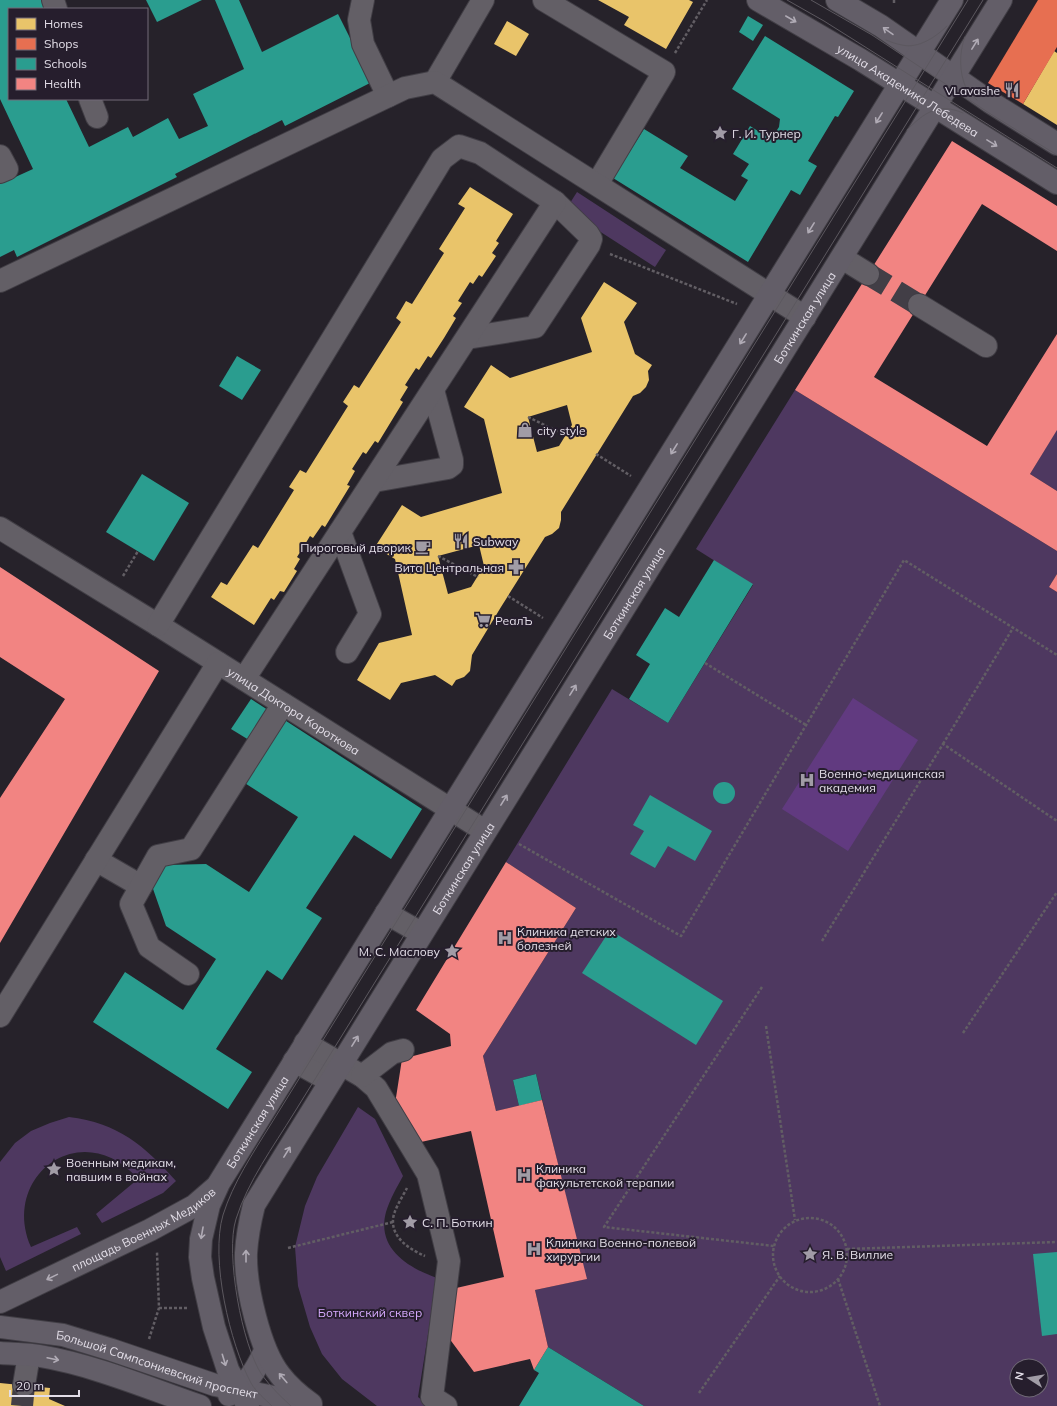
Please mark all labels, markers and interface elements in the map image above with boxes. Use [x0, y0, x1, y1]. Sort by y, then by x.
legend [8, 8, 148, 100]
text: Homes [44, 16, 83, 31]
one-way arrow [785, 16, 797, 24]
one-way arrow [883, 27, 894, 35]
text: Shops [44, 36, 79, 51]
one-way arrow [971, 38, 979, 50]
street label: улица Академика Лебедева [834, 40, 982, 140]
text: Schools [44, 56, 87, 71]
text: Health [44, 76, 81, 91]
restaurant icon: VLavashe [1003, 81, 1021, 99]
place label: VLavashe [945, 83, 1000, 98]
one-way arrow [875, 112, 883, 124]
place icon: Г. И. Турнер [711, 124, 729, 142]
place label: Г. И. Турнер [732, 126, 801, 141]
one-way arrow [986, 140, 998, 148]
one-way arrow [807, 222, 815, 233]
street label: Боткинская улица [770, 268, 839, 366]
one-way arrow [738, 333, 746, 345]
shop icon: city style [516, 421, 534, 439]
place label: city style [537, 423, 586, 438]
one-way arrow [670, 443, 678, 454]
restaurant icon: Subway [452, 532, 470, 550]
place label: Subway [473, 534, 519, 549]
cafe icon: Пироговый дворик [414, 538, 432, 556]
place label: Пироговый дворик [300, 540, 412, 555]
street label: Боткинская улица [599, 544, 668, 642]
pharmacy icon: Вита Центральная [507, 558, 525, 576]
place label: Вита Центральная [394, 560, 504, 575]
supermarket icon: РеалЪ [474, 611, 492, 629]
place label: РеалЪ [495, 613, 533, 628]
street label: улица Доктора Короткова [225, 663, 363, 758]
one-way arrow [569, 685, 577, 696]
place label: Военно-медицинская академия [819, 766, 945, 795]
hospital icon: Военно-медицинская академия [798, 771, 816, 789]
one-way arrow [500, 795, 508, 806]
street label: Боткинская улица [429, 819, 497, 917]
place label: Клиника детских болезней [517, 924, 616, 953]
hospital icon: Клиника детских болезней [496, 929, 514, 947]
place icon: М. С. Маслову [443, 942, 461, 960]
place label: М. С. Маслову [359, 944, 440, 959]
one-way arrow [350, 1036, 359, 1047]
street label: Боткинская улица [223, 1073, 291, 1171]
one-way arrow [283, 1146, 291, 1158]
place label: Военным медикам, павшим в войнах [66, 1155, 176, 1184]
place icon: Военным медикам, павшим в войнах [45, 1160, 63, 1178]
place label: Клиника факультетской терапии [536, 1161, 674, 1190]
hospital icon: Клиника факультетской терапии [515, 1166, 533, 1184]
street label: площадь Военных Медиков [69, 1183, 218, 1274]
place icon: С. П. Боткин [401, 1213, 419, 1231]
place label: С. П. Боткин [422, 1215, 493, 1230]
one-way arrow [198, 1226, 206, 1239]
place label: Клиника Военно-полевой хирургии [546, 1235, 696, 1264]
hospital icon: Клиника Военно-полевой хирургии [525, 1240, 543, 1258]
place icon: Я. В. Виллие [801, 1245, 819, 1263]
place label: Я. В. Виллие [822, 1247, 894, 1262]
one-way arrow [242, 1250, 250, 1263]
one-way arrow [46, 1274, 58, 1281]
park label: Боткинский сквер [318, 1305, 422, 1320]
street label: Большой Сампсониевский проспект [55, 1327, 260, 1401]
one-way arrow [221, 1353, 228, 1366]
one-way arrow [46, 1355, 59, 1363]
north arrow [1009, 1358, 1049, 1398]
text: N [1012, 1370, 1027, 1381]
scale bar [10, 1372, 79, 1398]
one-way arrow [278, 1373, 287, 1383]
text: 20 m [16, 1378, 44, 1393]

